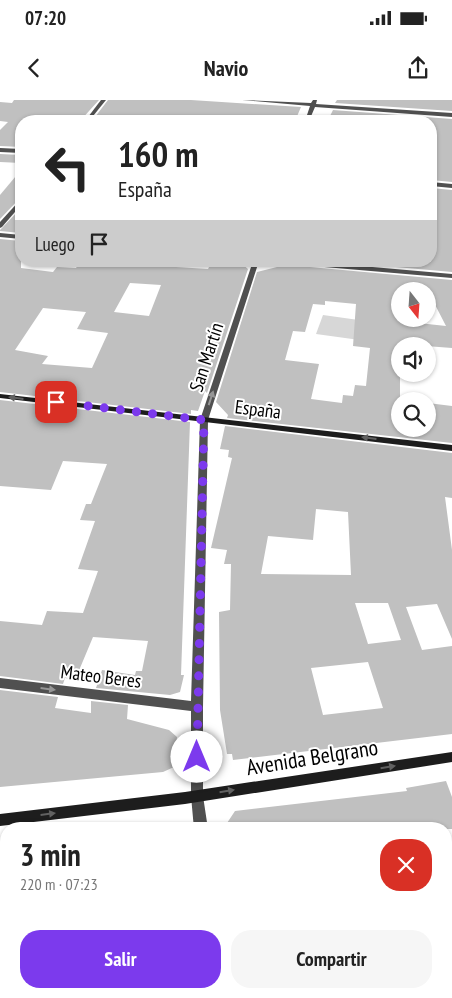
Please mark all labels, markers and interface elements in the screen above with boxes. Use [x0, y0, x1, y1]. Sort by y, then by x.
text: 07:20 [25, 6, 66, 30]
icon: back [20, 54, 48, 82]
text: Navio [204, 54, 248, 82]
icon: share [404, 54, 432, 82]
text: 160 m [118, 131, 199, 177]
icon: left [35, 135, 100, 200]
text: España [118, 175, 172, 203]
icon: arrive [85, 230, 113, 258]
text: Luego [35, 232, 75, 256]
north arrow [391, 282, 436, 328]
map controls [391, 282, 436, 437]
street label: San Martín [184, 319, 228, 395]
button: sound [391, 337, 436, 382]
pin [35, 381, 77, 423]
icon: arrive [42, 388, 70, 416]
one-way arrow [208, 391, 216, 406]
button: search [391, 392, 436, 437]
one-way arrow [8, 394, 24, 402]
street label: España [234, 394, 282, 424]
one-way arrow [360, 434, 376, 442]
street label: Mateo Beres [59, 659, 143, 693]
one-way arrow [41, 685, 57, 693]
position arrow [170, 730, 222, 782]
street label: Avenida Belgrano [244, 733, 380, 781]
one-way arrow [380, 762, 396, 770]
one-way arrow [219, 787, 235, 795]
one-way arrow [41, 810, 57, 818]
text: 3 min [20, 835, 81, 874]
button: close [380, 839, 432, 891]
text: 220 m · 07:23 [20, 874, 98, 894]
button: Salir [20, 930, 221, 988]
button: Compartir [231, 930, 432, 988]

